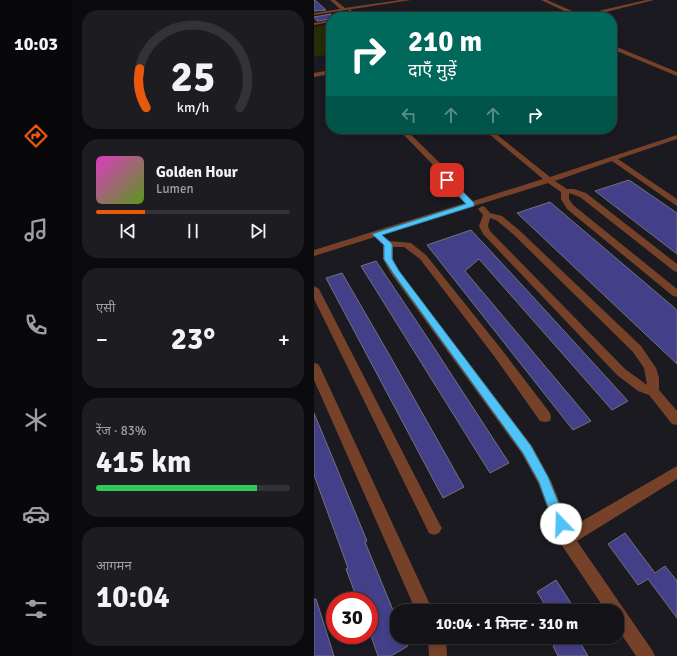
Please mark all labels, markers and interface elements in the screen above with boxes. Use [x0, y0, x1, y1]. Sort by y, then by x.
text: 210 m [408, 25, 482, 59]
icon: right [342, 28, 394, 80]
text: 10:03 [14, 33, 58, 55]
text: 25 [171, 51, 215, 102]
text: दाएँ मुड़ें [408, 59, 457, 81]
text: km/h [177, 98, 209, 115]
icon: left [398, 104, 420, 126]
icon: ahead [440, 104, 462, 126]
icon: ahead [482, 104, 504, 126]
icon: right [524, 104, 546, 126]
icon: directions [22, 122, 50, 150]
text: Golden Hour [156, 163, 238, 181]
pin [430, 163, 464, 197]
icon: arrive [436, 169, 458, 191]
text: Lumen [156, 181, 194, 197]
icon: music [22, 216, 50, 244]
icon: previous [117, 220, 139, 242]
icon: pause [182, 220, 204, 242]
icon: next [247, 220, 269, 242]
text: एसी [96, 300, 115, 316]
icon: phone [22, 311, 50, 339]
text: 23° [171, 321, 215, 358]
text: − [96, 326, 108, 353]
text: + [278, 326, 290, 353]
icon: climate [22, 406, 50, 434]
text: रेंज · 83% [96, 423, 146, 439]
text: 415 km [96, 444, 191, 481]
icon: car [22, 500, 50, 528]
position arrow [540, 503, 582, 545]
text: आगमन [96, 558, 132, 574]
text: 10:04 [96, 579, 170, 616]
speed limit sign: 30 [326, 592, 378, 644]
icon: filters [22, 595, 50, 623]
text: 10:04 · 1 मिनट · 310 m [436, 615, 578, 633]

